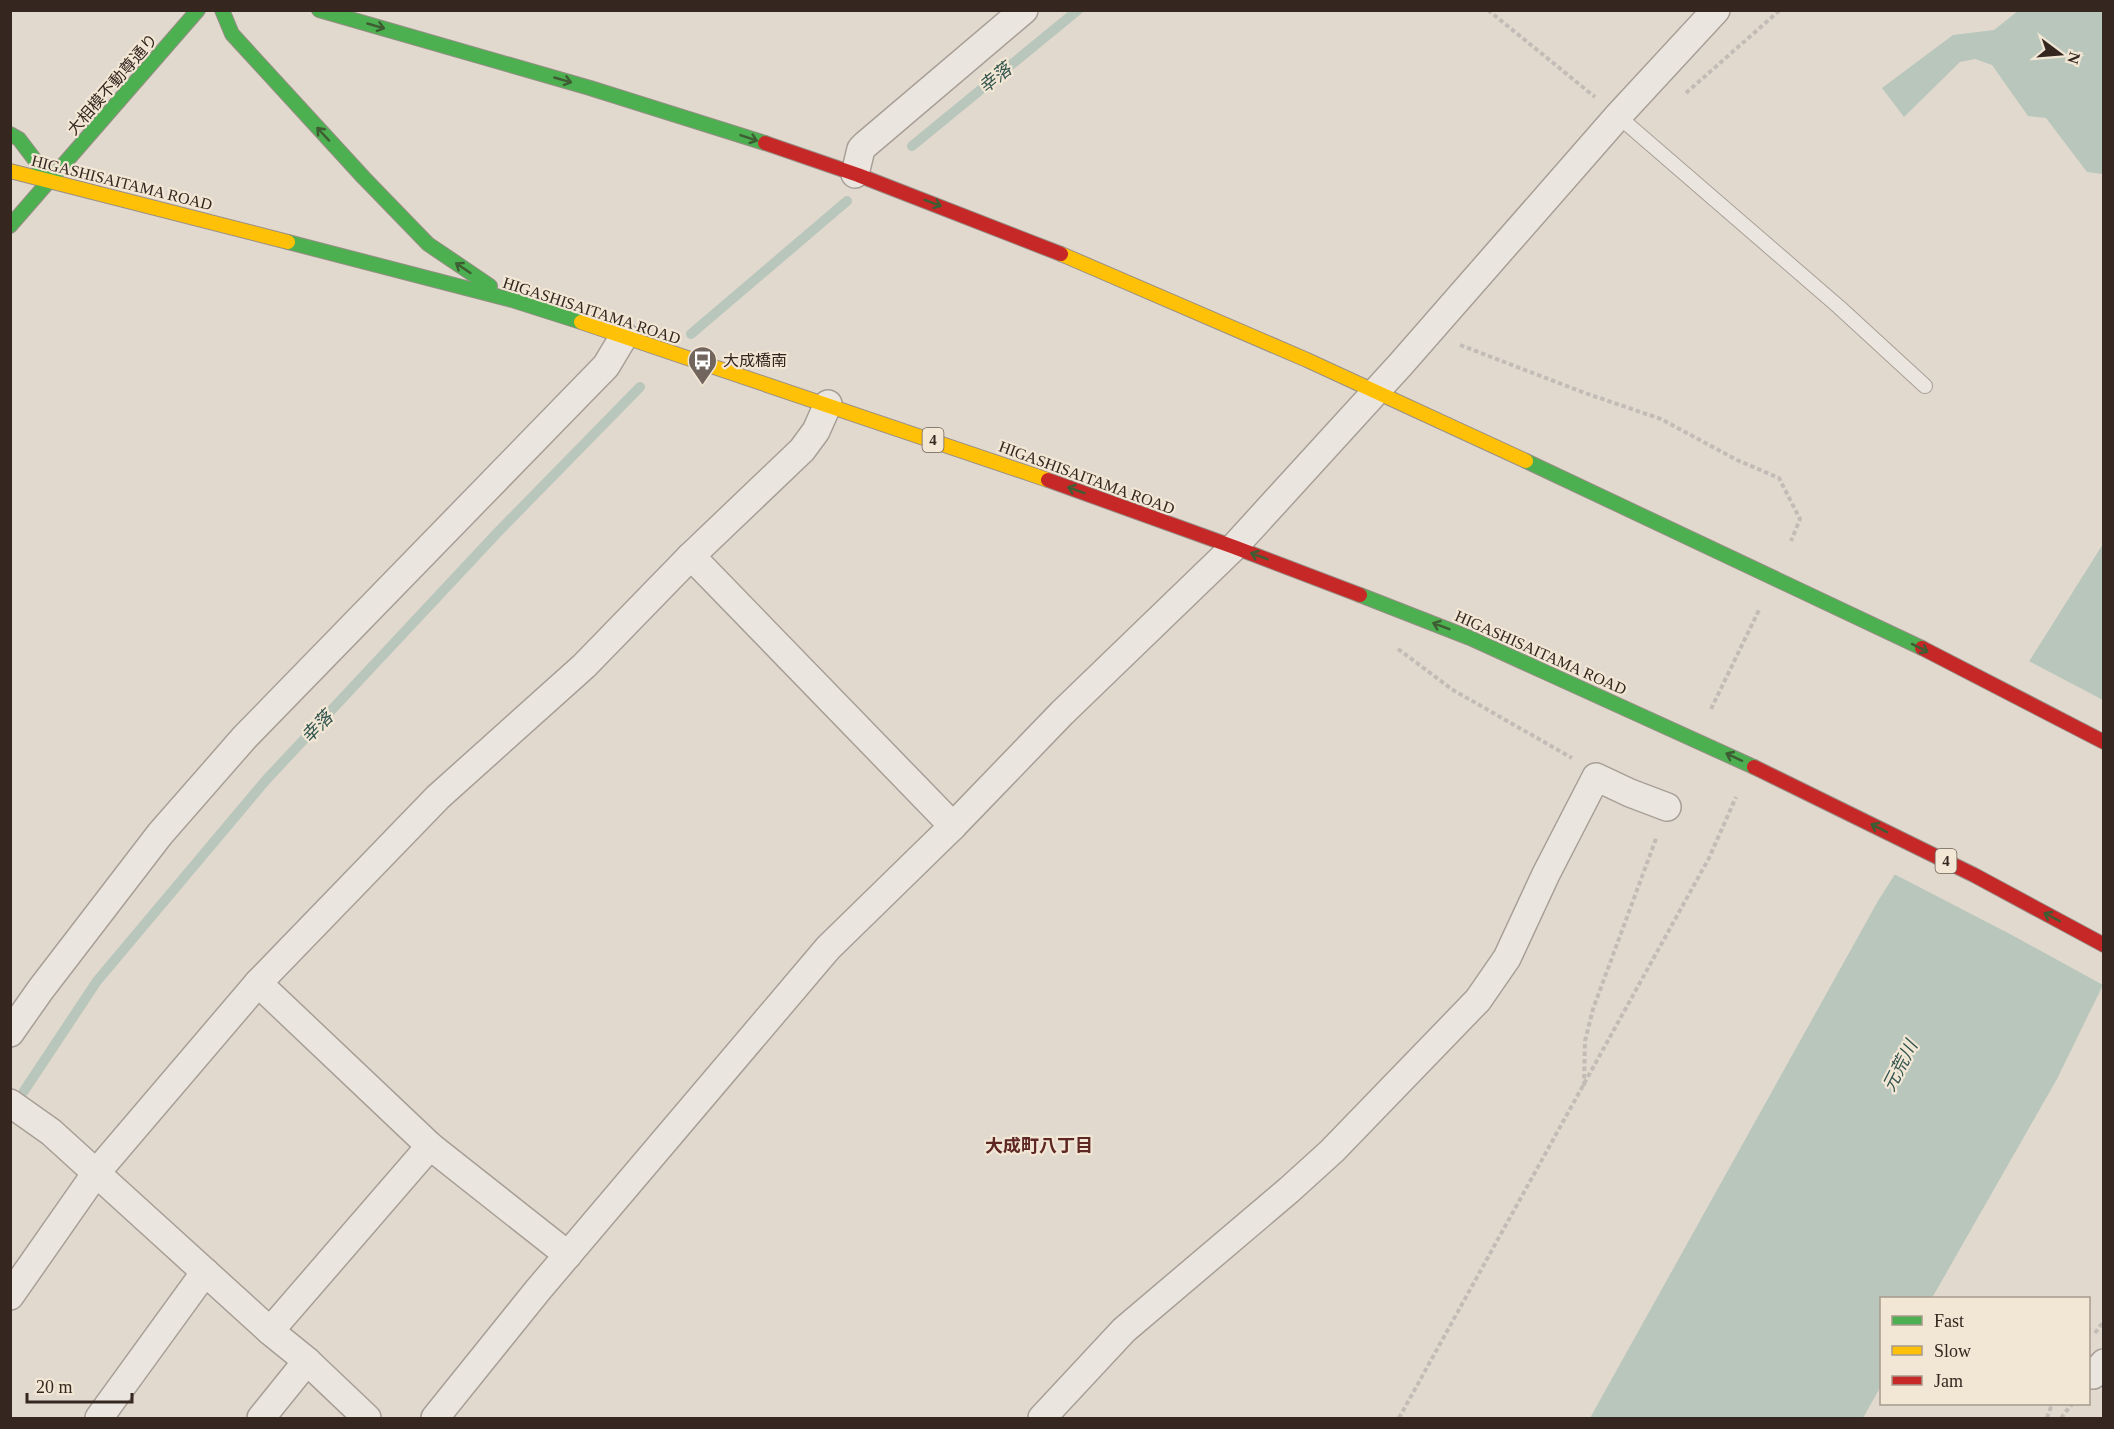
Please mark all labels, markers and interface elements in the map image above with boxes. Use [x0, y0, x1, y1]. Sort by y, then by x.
one-way arrow [366, 21, 385, 33]
north arrow [2030, 24, 2090, 84]
street label: 大相模不動尊通り [64, 30, 161, 138]
text: N [2064, 50, 2084, 66]
water label: 幸落 [975, 57, 1018, 97]
one-way arrow [553, 74, 572, 86]
one-way arrow [316, 126, 330, 141]
one-way arrow [739, 134, 758, 145]
street label: HIGASHISAITAMA ROAD [30, 152, 214, 213]
one-way arrow [923, 199, 942, 210]
one-way arrow [456, 262, 472, 274]
street label: HIGASHISAITAMA ROAD [501, 274, 683, 347]
bus stop icon: 大成橋南 [686, 344, 718, 386]
place label: 大成橋南 [723, 352, 787, 369]
road number: 4 [922, 428, 944, 452]
street label: HIGASHISAITAMA ROAD [997, 438, 1177, 517]
one-way arrow [1067, 484, 1085, 495]
one-way arrow [1250, 550, 1269, 561]
street label: HIGASHISAITAMA ROAD [1452, 607, 1629, 698]
one-way arrow [1432, 620, 1451, 631]
one-way arrow [1911, 642, 1929, 654]
water label: 幸落 [297, 705, 339, 747]
one-way arrow [1726, 751, 1744, 762]
one-way arrow [1870, 821, 1888, 833]
road number: 4 [1936, 849, 1956, 873]
one-way arrow [2044, 911, 2061, 923]
water label: 元荒川 [1879, 1036, 1922, 1095]
district label: 大成町八丁目 [985, 1136, 1093, 1156]
legend [1880, 1297, 2090, 1405]
text: Fast [1934, 1311, 1964, 1331]
text: Slow [1934, 1341, 1971, 1361]
scale bar [27, 1366, 132, 1404]
text: Jam [1934, 1371, 1963, 1391]
text: 20 m [36, 1377, 73, 1397]

